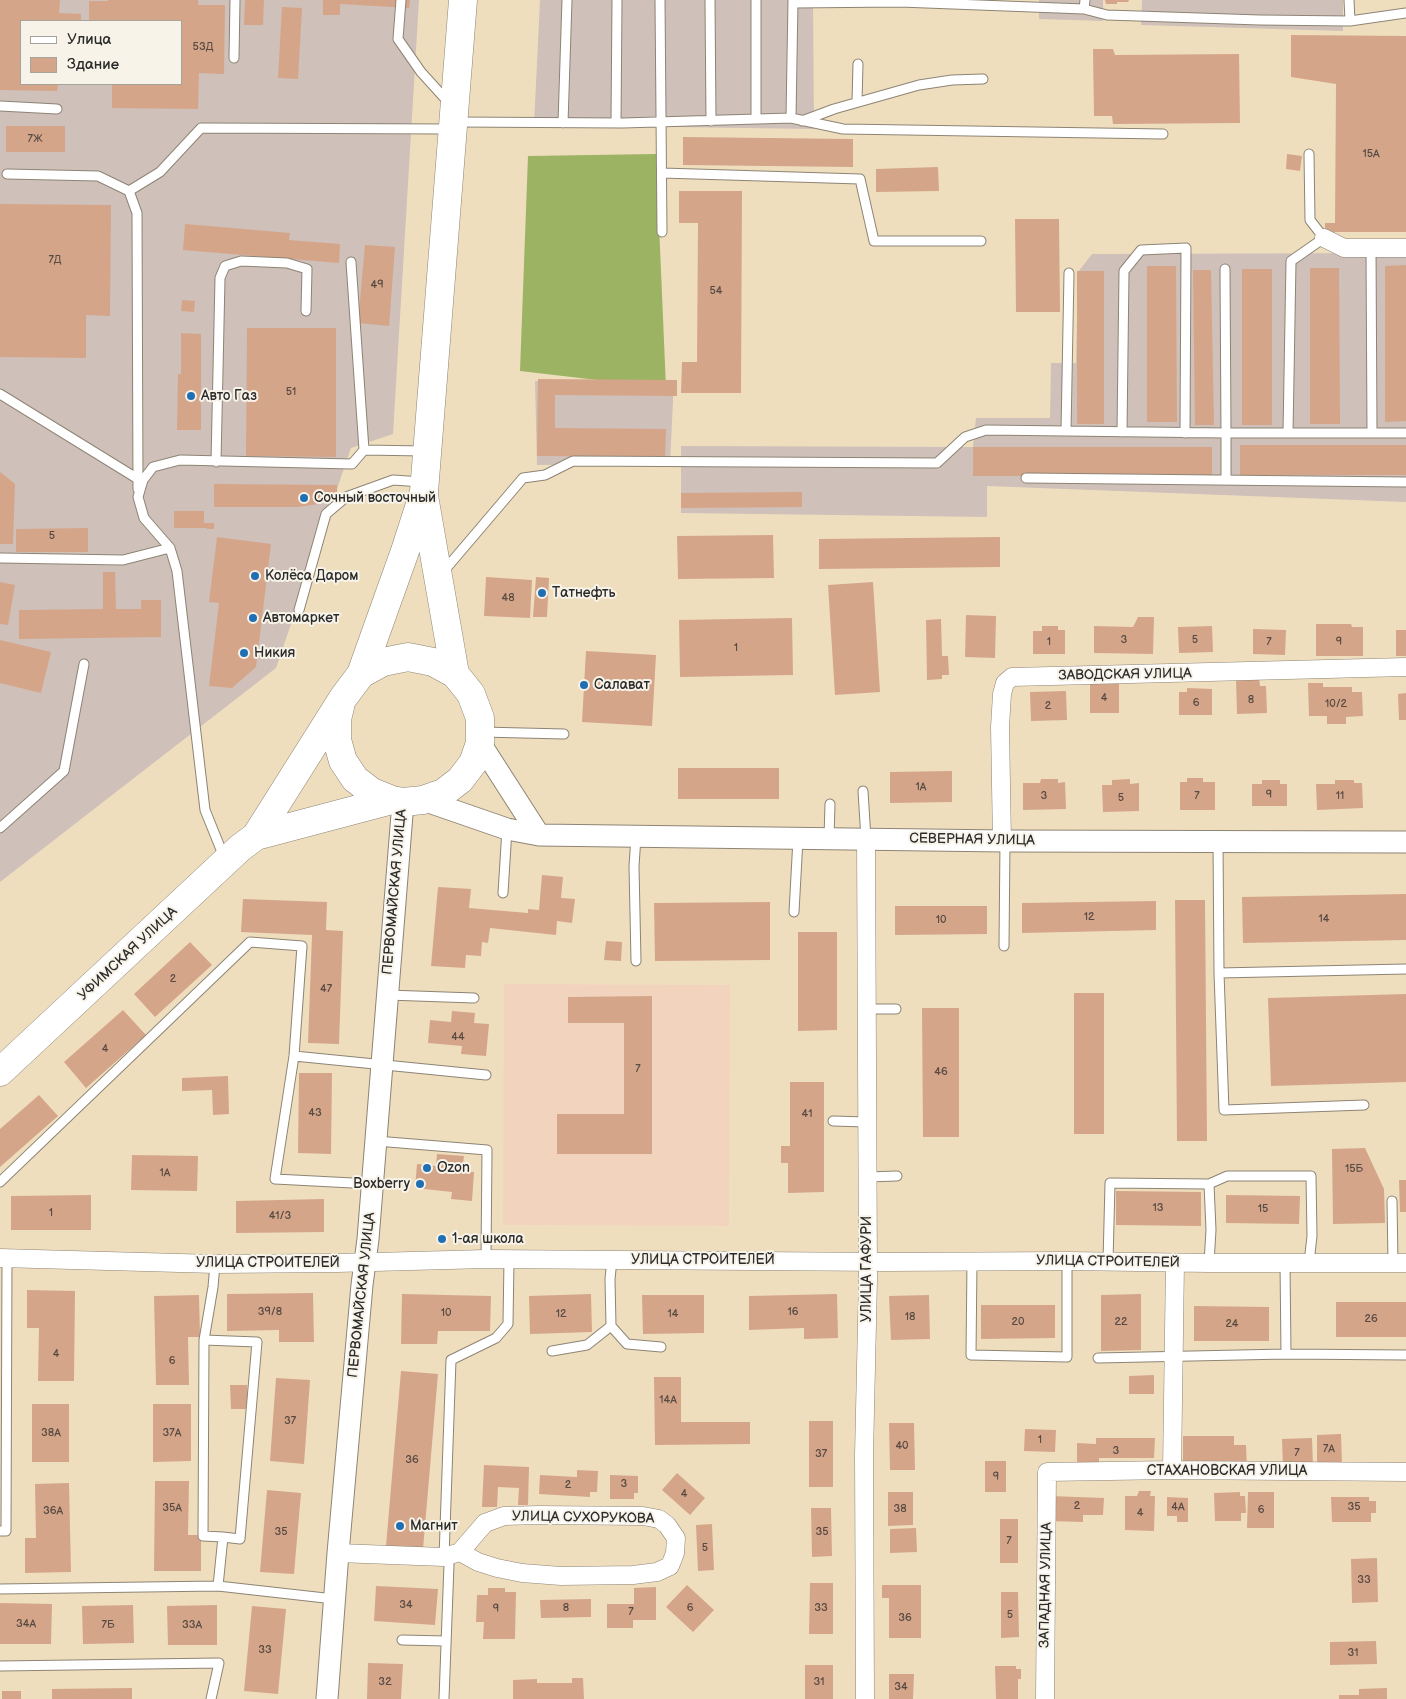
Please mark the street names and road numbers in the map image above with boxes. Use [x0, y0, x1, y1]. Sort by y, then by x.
street label: ЗАВОДСКАЯ УЛИЦА [1058, 665, 1192, 685]
street label: ПЕРВОМАЙСКАЯ УЛИЦА [379, 809, 411, 975]
street label: СЕВЕРНАЯ УЛИЦА [909, 831, 1035, 849]
street label: УФИМСКАЯ УЛИЦА [75, 904, 181, 1004]
street label: ПЕРВОМАЙСКАЯ УЛИЦА [345, 1212, 379, 1378]
street label: УЛИЦА ГАФУРИ [859, 1216, 875, 1322]
street label: УЛИЦА СТРОИТЕЛЕЙ [631, 1252, 775, 1268]
street label: УЛИЦА СТРОИТЕЛЕЙ [1036, 1252, 1180, 1272]
street label: УЛИЦА СТРОИТЕЛЕЙ [196, 1255, 340, 1271]
street label: СТАХАНОВСКАЯ УЛИЦА [1147, 1463, 1307, 1479]
street label: УЛИЦА СУХОРУКОВА [512, 1508, 654, 1528]
street label: ЗАПАДНАЯ УЛИЦА [1037, 1522, 1055, 1648]

